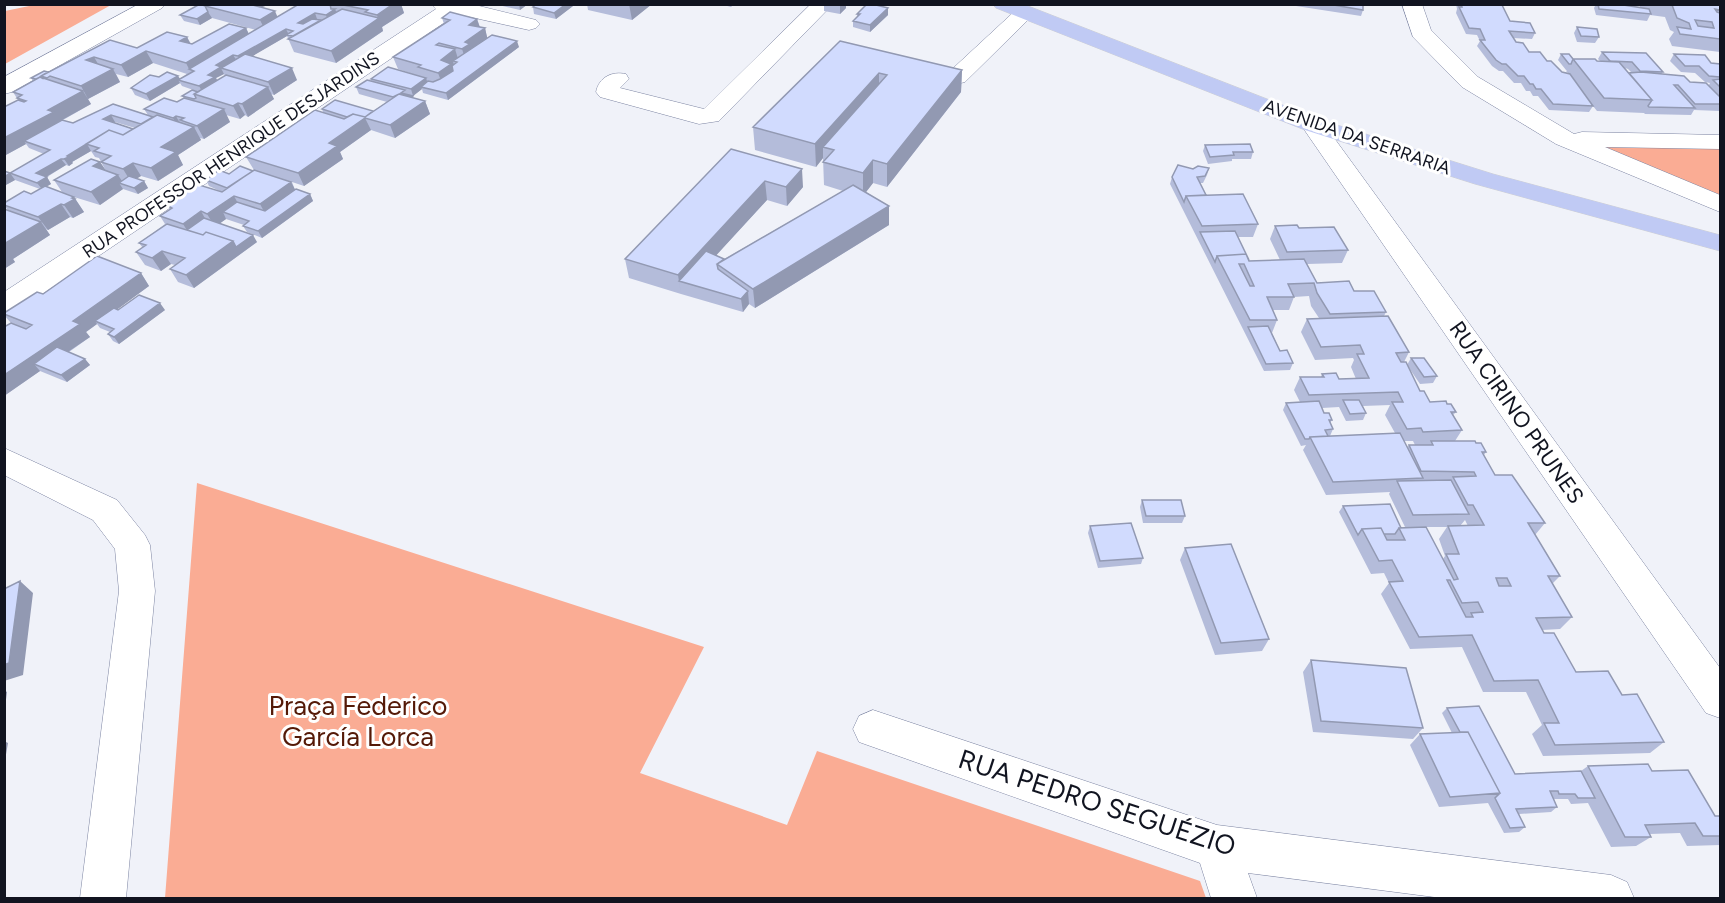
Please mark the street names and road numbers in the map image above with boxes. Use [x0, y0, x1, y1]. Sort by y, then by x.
street label: RUA PROFESSOR HENRIQUE DESJARDINS [78, 47, 384, 263]
street label: AVENIDA DA SERRARIA [1261, 95, 1453, 179]
street label: RUA CIRINO PRUNES [1443, 316, 1590, 509]
street label: RUA PEDRO SEGUÉZIO [954, 742, 1240, 863]

